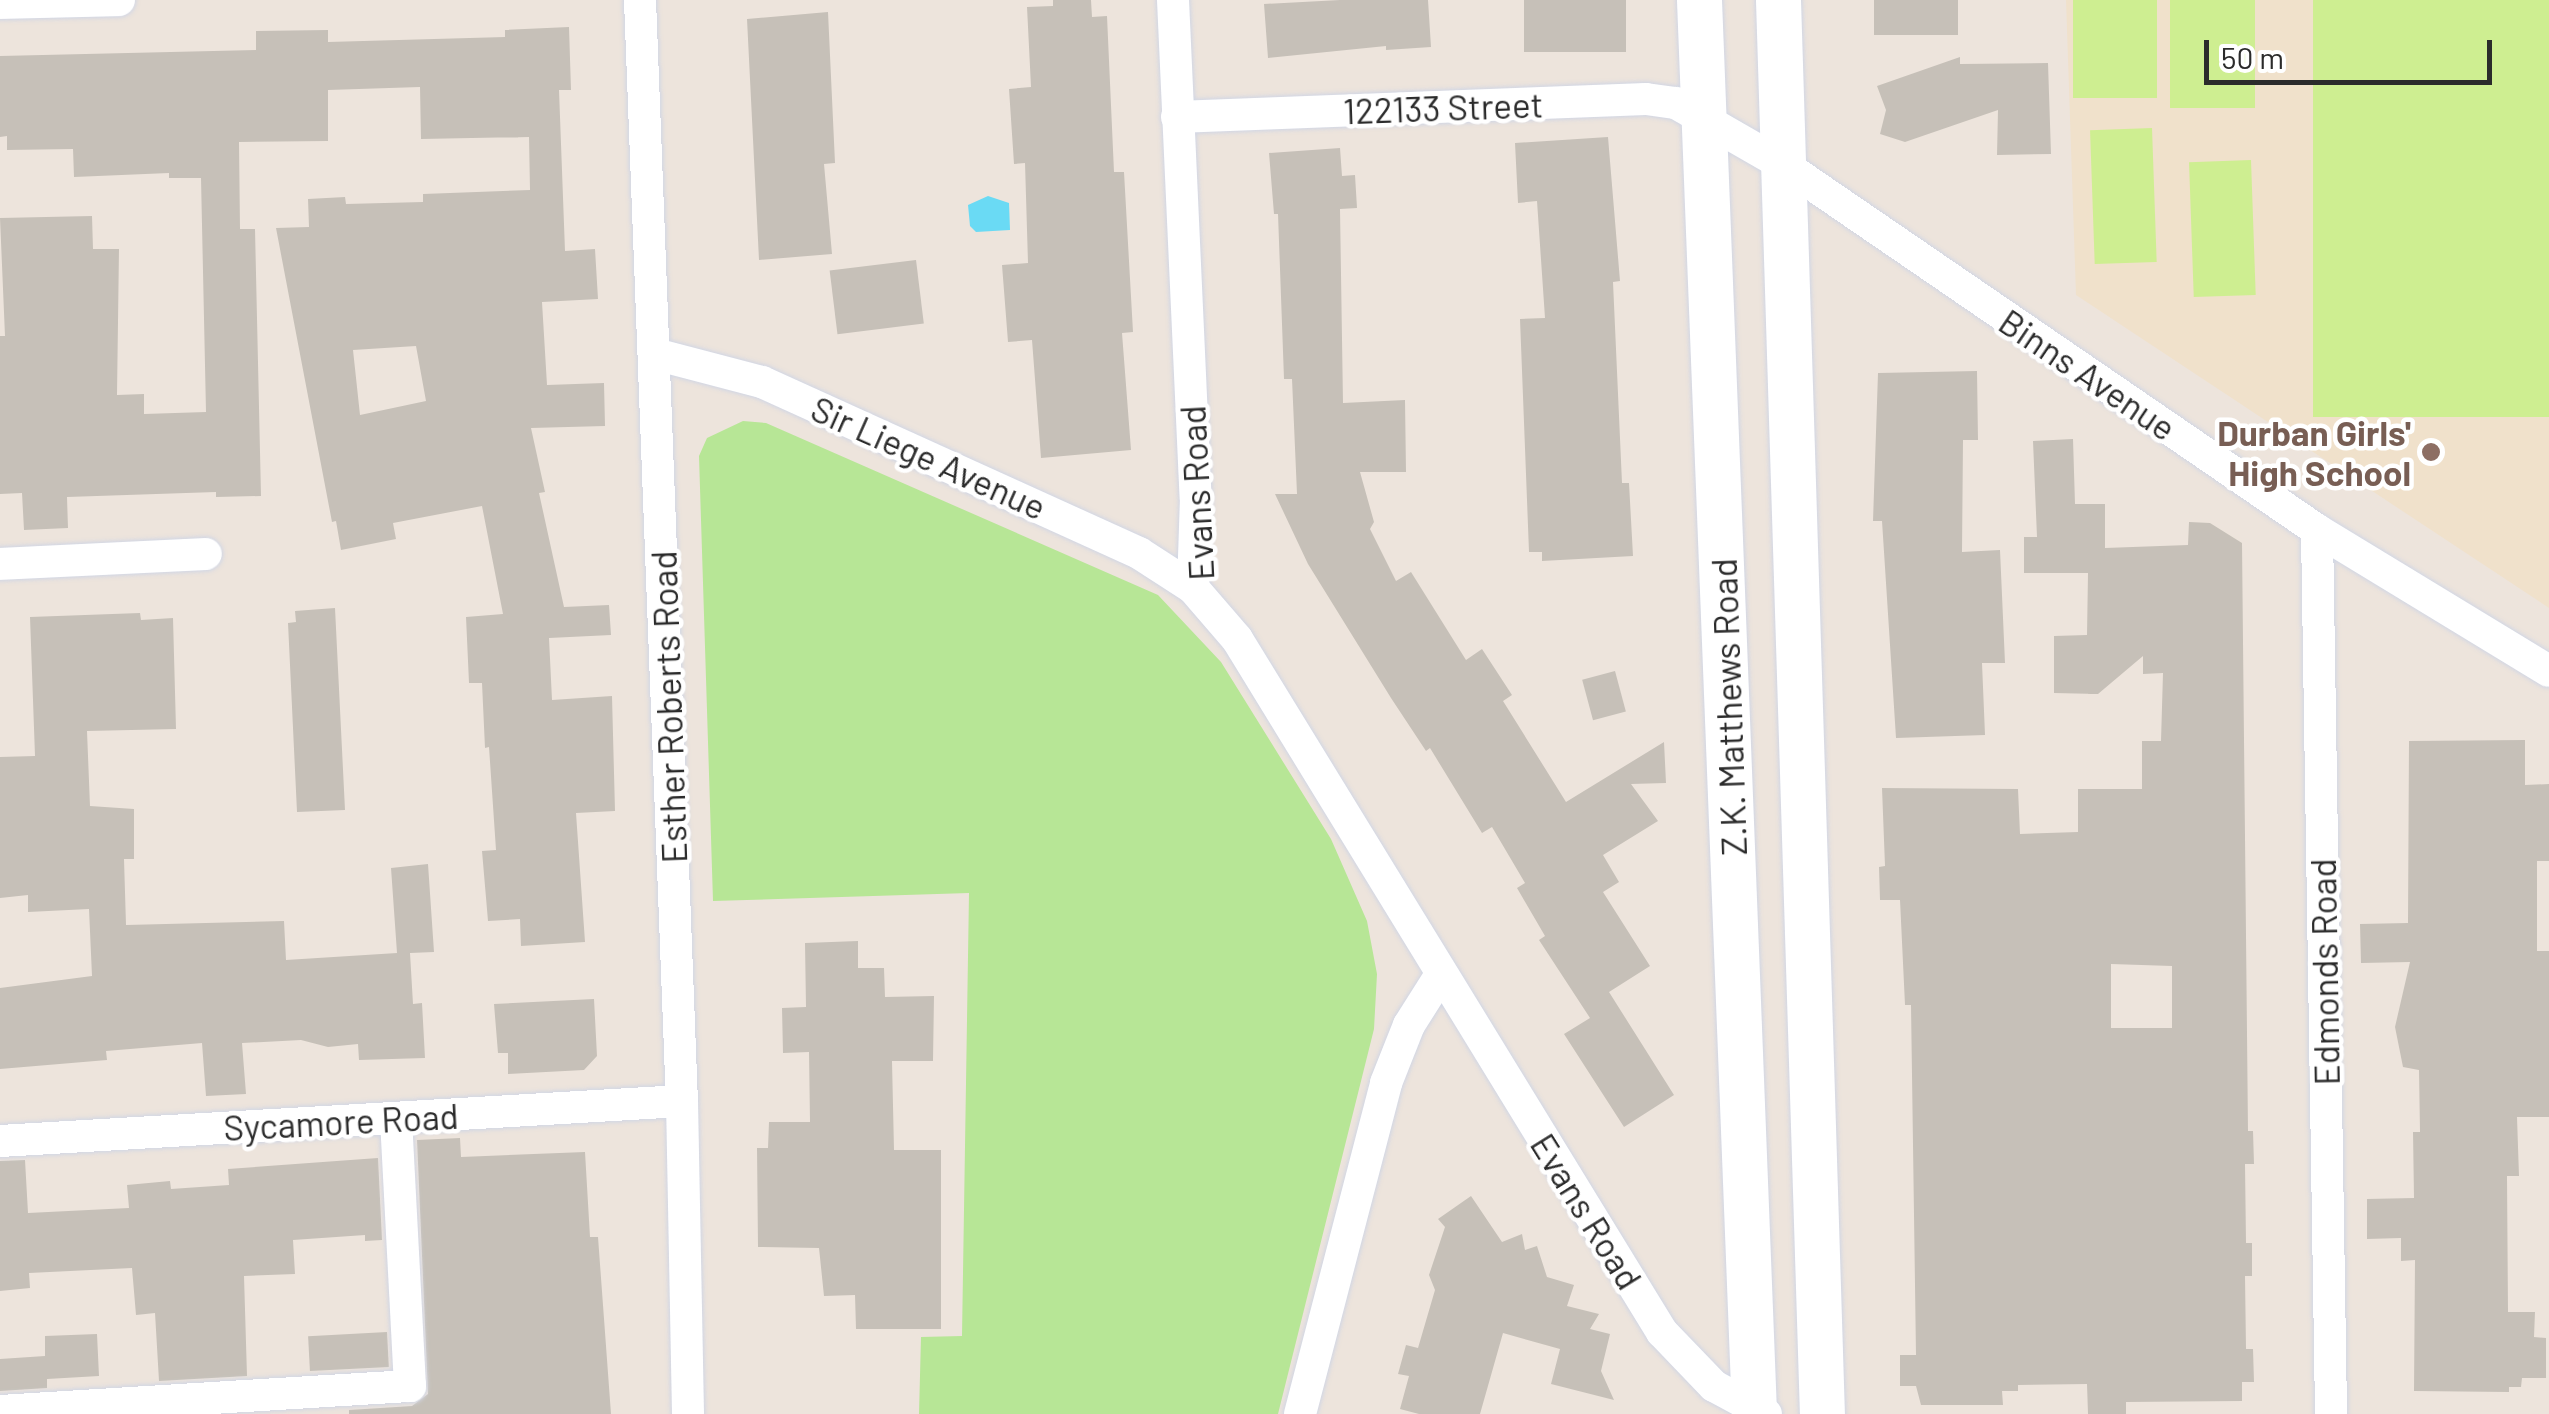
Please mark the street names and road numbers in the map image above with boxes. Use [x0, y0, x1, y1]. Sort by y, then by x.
street label: 122133 Street [1342, 83, 1544, 131]
street label: Binns Avenue [1992, 300, 2184, 448]
street label: Sir Liege Avenue [805, 387, 1053, 527]
street label: Evans Road [1170, 404, 1222, 582]
street label: Esther Roberts Road [642, 550, 694, 864]
street label: Z.K. Matthews Road [1702, 558, 1754, 856]
street label: Edmonds Road [2301, 858, 2347, 1086]
street label: Sycamore Road [222, 1094, 460, 1148]
street label: Evans Road [1523, 1126, 1651, 1296]

